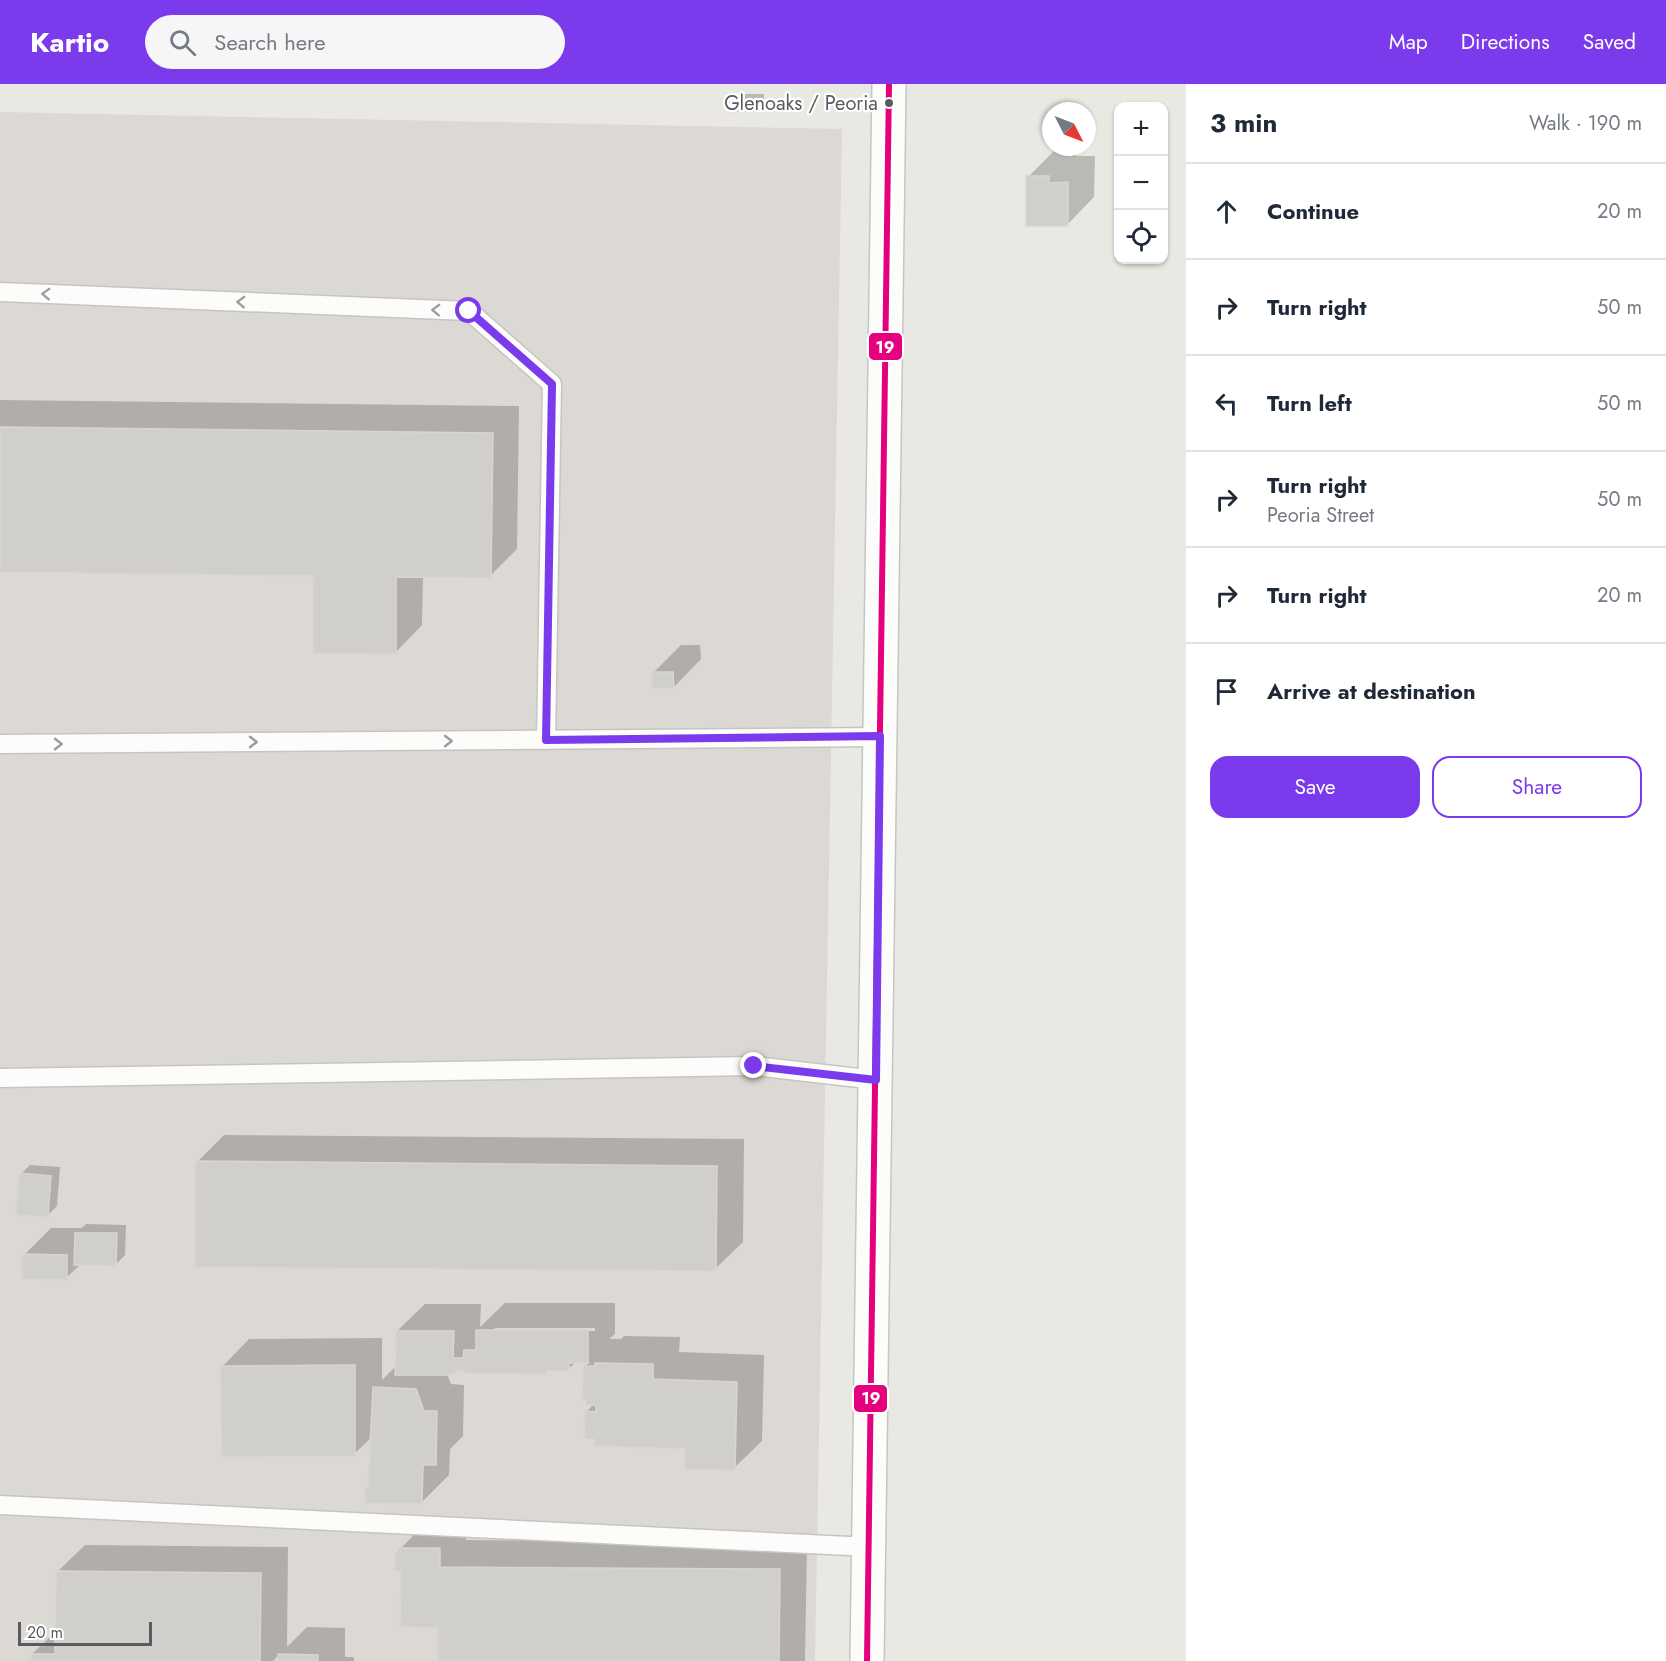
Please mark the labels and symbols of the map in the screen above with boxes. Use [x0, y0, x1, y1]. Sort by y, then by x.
place label: Glenoaks / Peoria [724, 89, 878, 118]
marker: Glenoaks / Peoria [883, 97, 895, 109]
north arrow [1042, 102, 1096, 156]
one-way arrow [41, 287, 50, 300]
one-way arrow [236, 295, 245, 308]
route start [455, 297, 481, 323]
one-way arrow [431, 303, 440, 316]
line badge: 19 [868, 332, 903, 361]
text: 19 [876, 336, 894, 359]
one-way arrow [444, 735, 453, 747]
one-way arrow [249, 736, 258, 748]
one-way arrow [54, 738, 63, 750]
route end [740, 1052, 766, 1078]
line badge: 19 [853, 1384, 888, 1413]
text: 19 [862, 1387, 880, 1410]
scale bar [18, 1619, 152, 1646]

